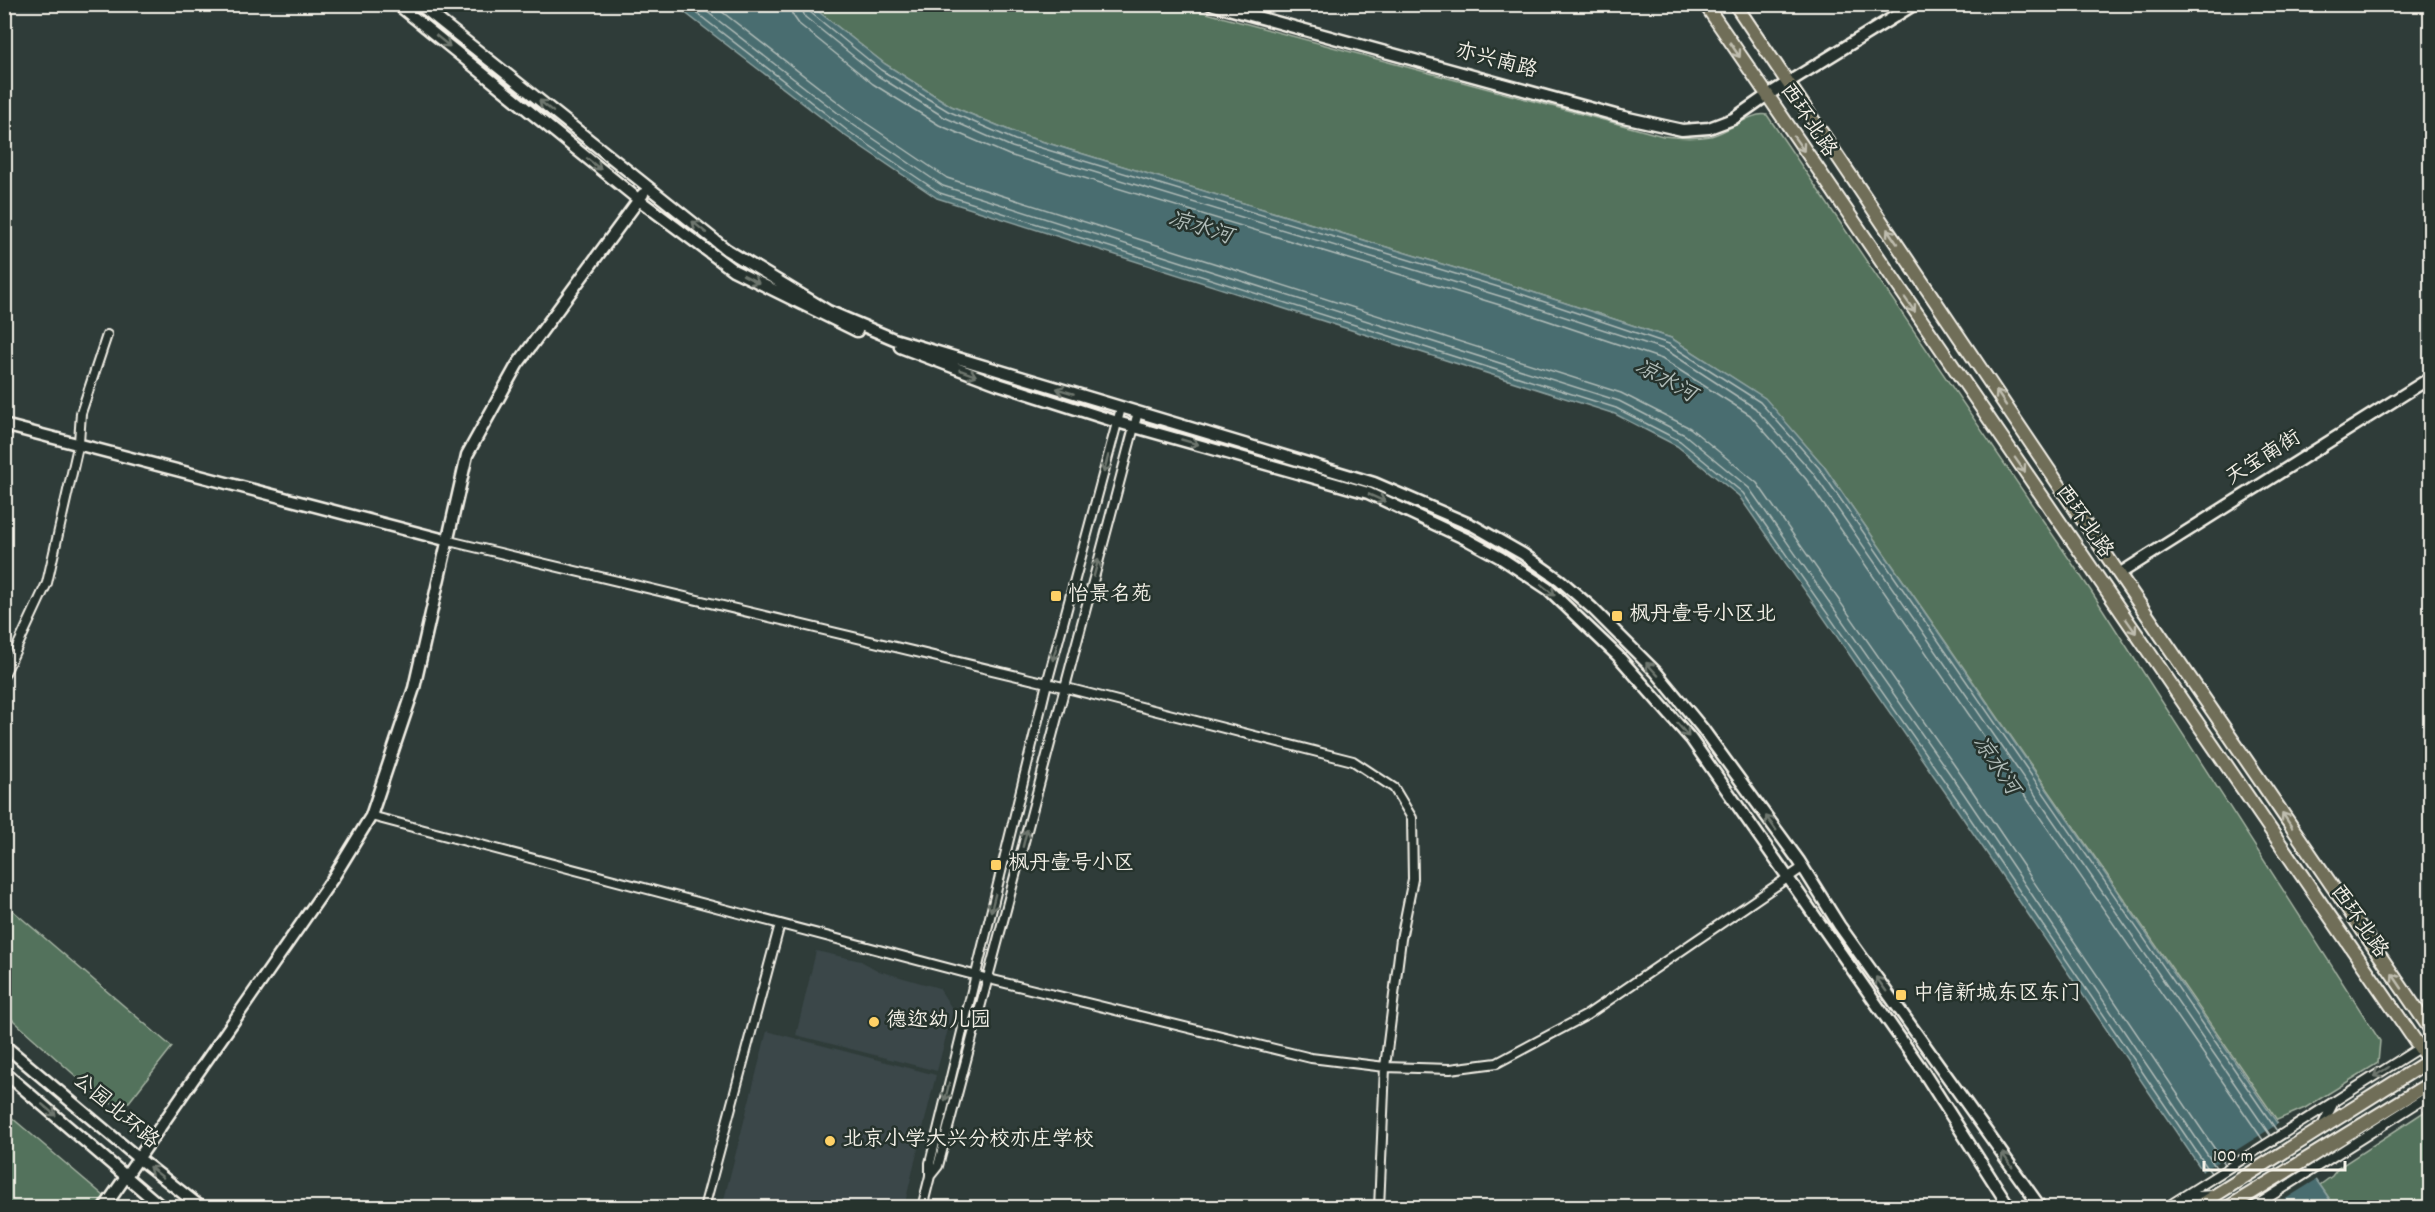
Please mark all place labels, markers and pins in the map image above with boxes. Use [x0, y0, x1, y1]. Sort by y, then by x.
place label: 怡景名苑 [1068, 581, 1152, 611]
marker: 怡景名苑 [1049, 589, 1063, 603]
place label: 枫丹壹号小区北 [1629, 601, 1776, 631]
marker: 枫丹壹号小区北 [1610, 609, 1624, 623]
place label: 枫丹壹号小区 [1008, 850, 1134, 880]
marker: 枫丹壹号小区 [989, 858, 1003, 872]
place label: 中信新城东区东门 [1913, 980, 2081, 1010]
marker: 中信新城东区东门 [1894, 988, 1908, 1002]
place label: 德迩幼儿园 [886, 1007, 991, 1037]
marker: 德迩幼儿园 [867, 1015, 881, 1029]
place label: 北京小学大兴分校亦庄学校 [842, 1126, 1094, 1156]
marker: 北京小学大兴分校亦庄学校 [823, 1134, 837, 1148]

